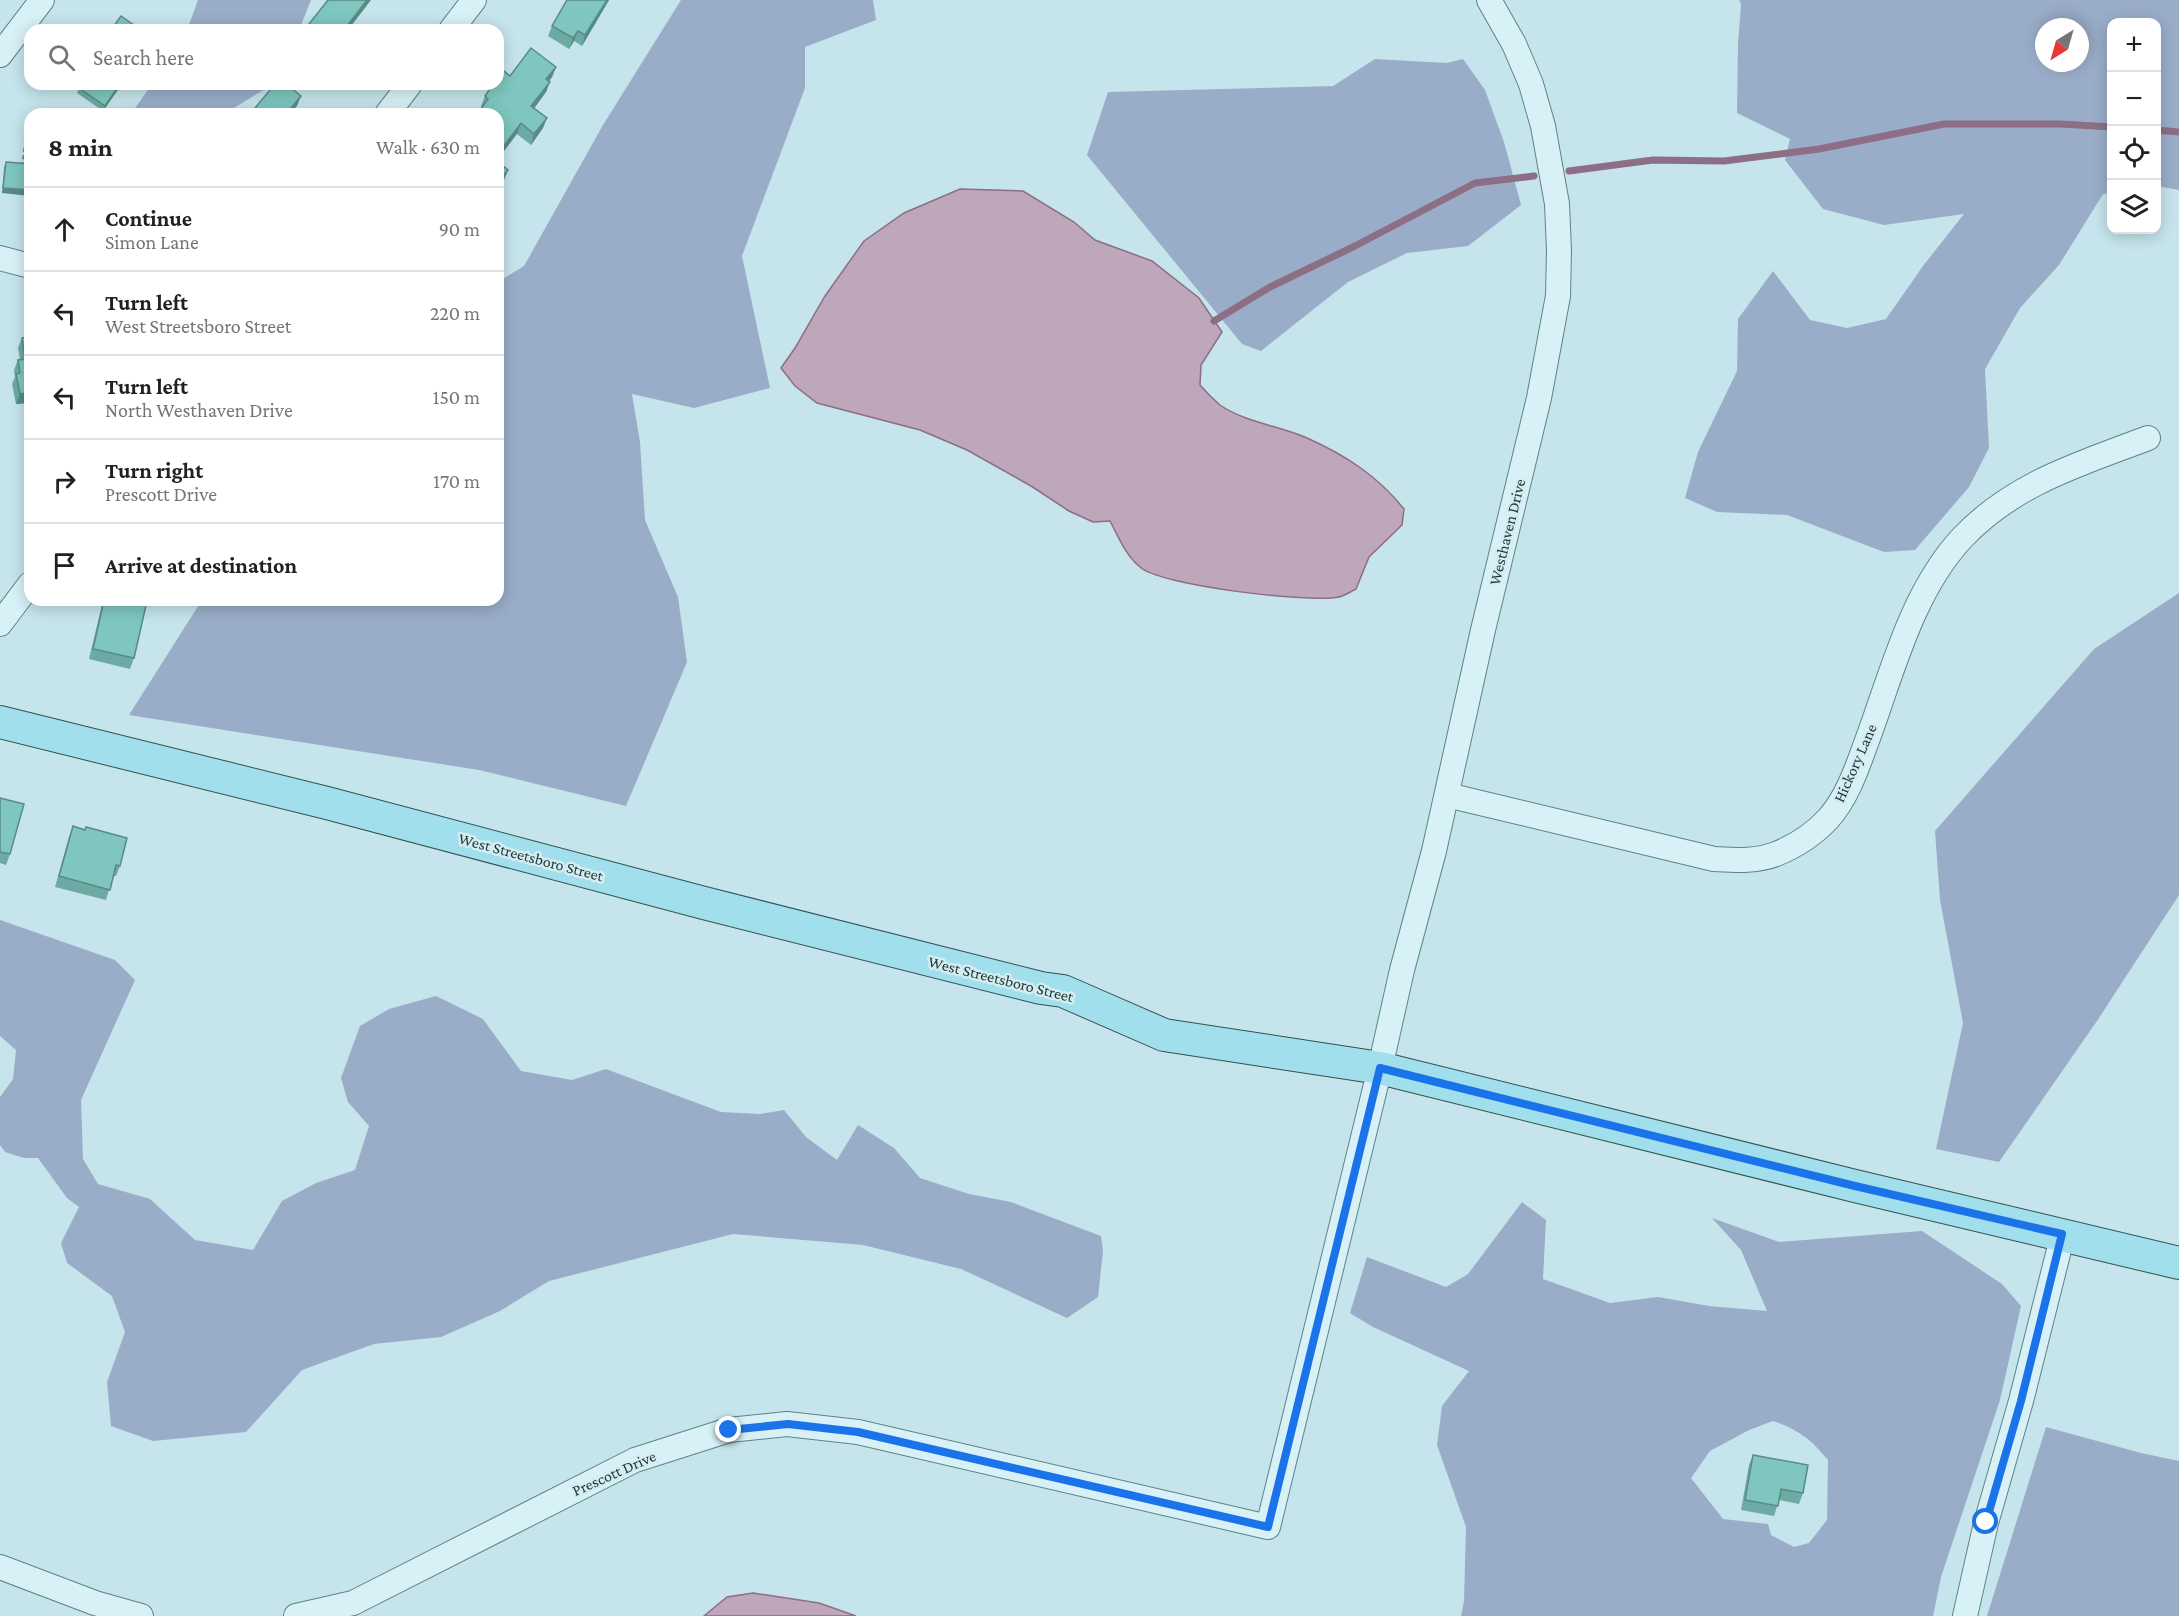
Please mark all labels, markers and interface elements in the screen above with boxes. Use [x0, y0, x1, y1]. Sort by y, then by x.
north arrow [2035, 18, 2089, 72]
map controls [2107, 18, 2161, 234]
button: + [2107, 18, 2161, 72]
search box [24, 24, 504, 90]
icon: search [45, 41, 78, 74]
text: Search here [93, 45, 194, 70]
button: − [2107, 72, 2161, 126]
button: locate [2107, 126, 2161, 180]
text: 8 min [48, 133, 113, 162]
text: Walk · 630 m [376, 136, 480, 158]
button: layers [2107, 180, 2161, 234]
text: Continue [105, 206, 192, 231]
icon: ahead [48, 213, 81, 246]
text: 90 m [439, 218, 480, 240]
text: Simon Lane [105, 231, 199, 253]
text: Turn left [105, 290, 188, 315]
icon: left [48, 297, 81, 330]
text: 220 m [430, 302, 480, 324]
text: West Streetsboro Street [105, 315, 291, 337]
text: Turn left [105, 374, 188, 399]
icon: left [48, 381, 81, 414]
text: 150 m [433, 386, 480, 408]
text: North Westhaven Drive [105, 399, 293, 421]
text: Turn right [105, 458, 203, 483]
icon: right [48, 465, 81, 498]
text: 170 m [433, 470, 480, 492]
street label: Westhaven Drive [1486, 477, 1528, 587]
text: Prescott Drive [105, 483, 217, 505]
icon: arrive [48, 549, 81, 582]
text: Arrive at destination [105, 553, 297, 578]
street label: Hickory Lane [1830, 721, 1881, 805]
street label: West Streetsboro Street [457, 829, 606, 885]
street label: West Streetsboro Street [927, 953, 1076, 1005]
route end [715, 1416, 741, 1442]
street label: Prescott Drive [570, 1447, 658, 1499]
route start [1972, 1508, 1998, 1534]

